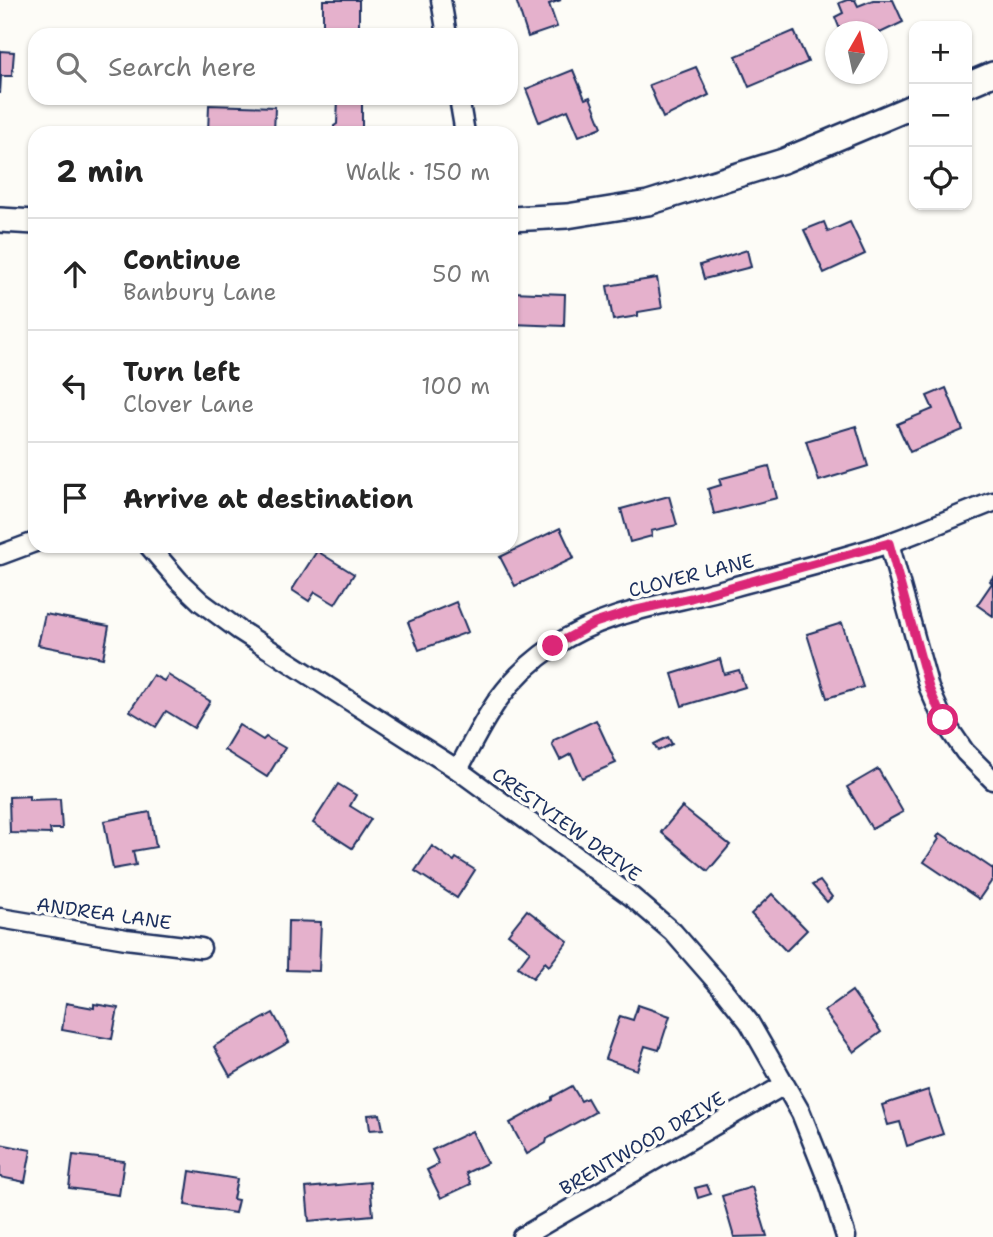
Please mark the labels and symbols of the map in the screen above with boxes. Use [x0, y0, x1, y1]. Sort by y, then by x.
north arrow [825, 21, 888, 84]
street label: CLOVER LANE [626, 548, 757, 603]
route end [537, 630, 568, 661]
route start [927, 704, 958, 735]
street label: CRESTVIEW DRIVE [487, 762, 646, 887]
street label: ANDREA LANE [35, 892, 173, 935]
street label: BRENTWOOD DRIVE [555, 1086, 730, 1201]

